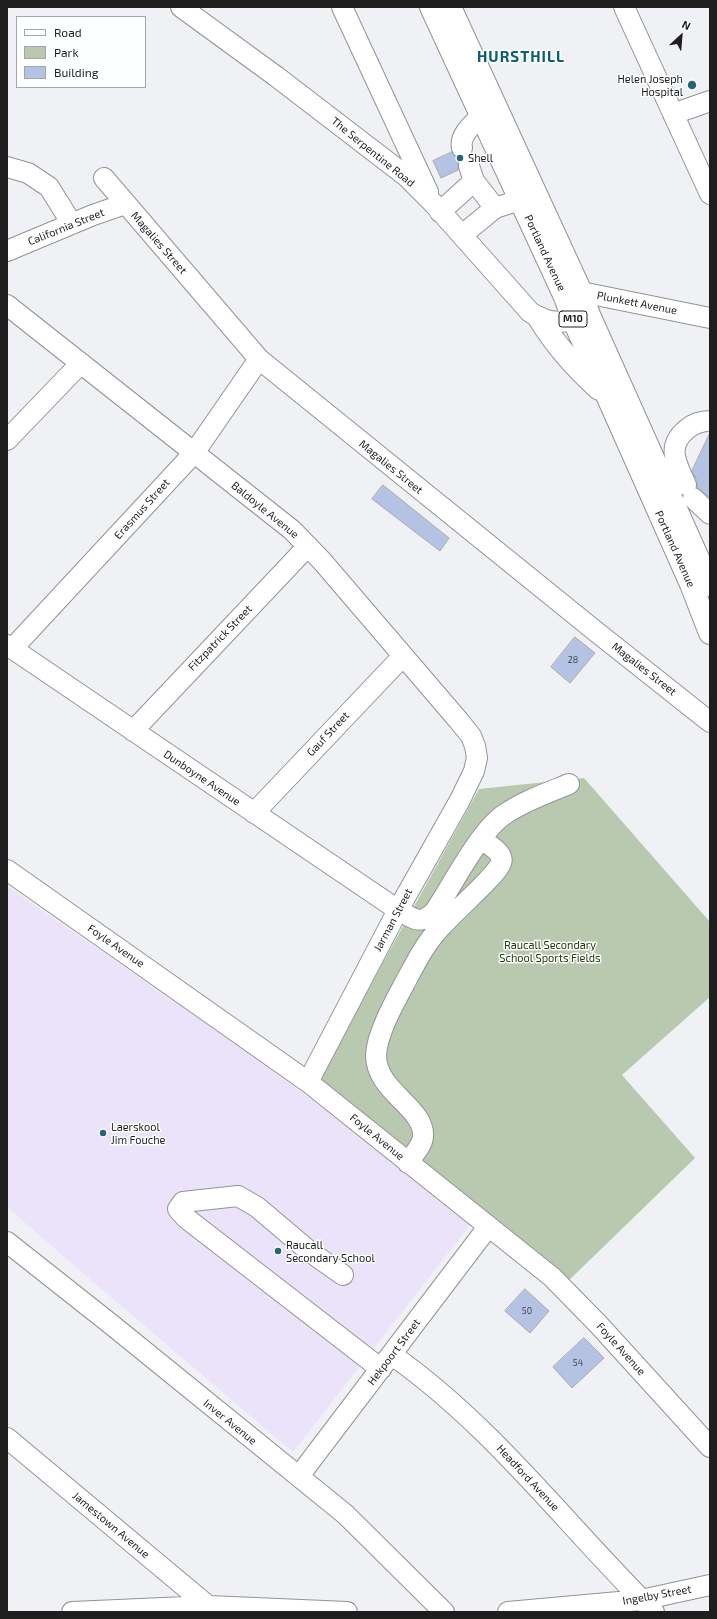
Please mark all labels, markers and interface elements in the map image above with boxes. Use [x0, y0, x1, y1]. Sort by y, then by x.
legend [16, 16, 146, 88]
north arrow [661, 16, 701, 56]
text: N [680, 17, 693, 32]
text: Road [54, 25, 82, 39]
text: Park [54, 45, 79, 59]
district label: HURSTHILL [477, 48, 565, 66]
text: Building [54, 65, 98, 79]
place label: Helen Joseph Hospital [617, 72, 683, 98]
marker: Helen Joseph Hospital [686, 79, 698, 91]
street label: The Serpentine Road [329, 114, 417, 190]
place label: Shell [468, 151, 493, 165]
marker: Shell [455, 153, 465, 163]
street label: California Street [26, 206, 106, 248]
street label: Magalies Street [128, 209, 190, 277]
street label: Portland Avenue [522, 213, 568, 293]
street label: Plunkett Avenue [596, 289, 678, 317]
road number: M10 [559, 311, 587, 327]
street label: Magalies Street [356, 437, 426, 497]
street label: Erasmus Street [111, 476, 173, 542]
street label: Baldoyle Avenue [229, 479, 301, 541]
street label: Portland Avenue [652, 509, 698, 589]
street label: Fitzpatrick Street [185, 602, 255, 674]
street label: Magalies Street [609, 640, 679, 698]
house number: 28 [568, 655, 578, 665]
street label: Gauf Street [304, 709, 352, 759]
street label: Dunboyne Avenue [161, 747, 243, 809]
street label: Jarman Street [371, 886, 415, 954]
street label: Foyle Avenue [85, 922, 147, 970]
park label: Raucall Secondary School Sports Fields [499, 938, 601, 964]
street label: Foyle Avenue [347, 1111, 407, 1163]
place label: Laerskool Jim Fouche [111, 1120, 166, 1146]
marker: Laerskool Jim Fouche [98, 1128, 108, 1138]
place label: Raucall Secondary School [286, 1238, 375, 1264]
marker: Raucall Secondary School [273, 1246, 283, 1256]
house number: 50 [522, 1306, 532, 1316]
street label: Hekpoort Street [365, 1316, 423, 1388]
street label: Foyle Avenue [594, 1320, 648, 1378]
house number: 54 [573, 1358, 583, 1368]
street label: Inver Avenue [201, 1397, 259, 1447]
street label: Headford Avenue [494, 1442, 562, 1514]
street label: Jamestown Avenue [70, 1489, 152, 1561]
street label: Ingelby Street [622, 1582, 692, 1608]

